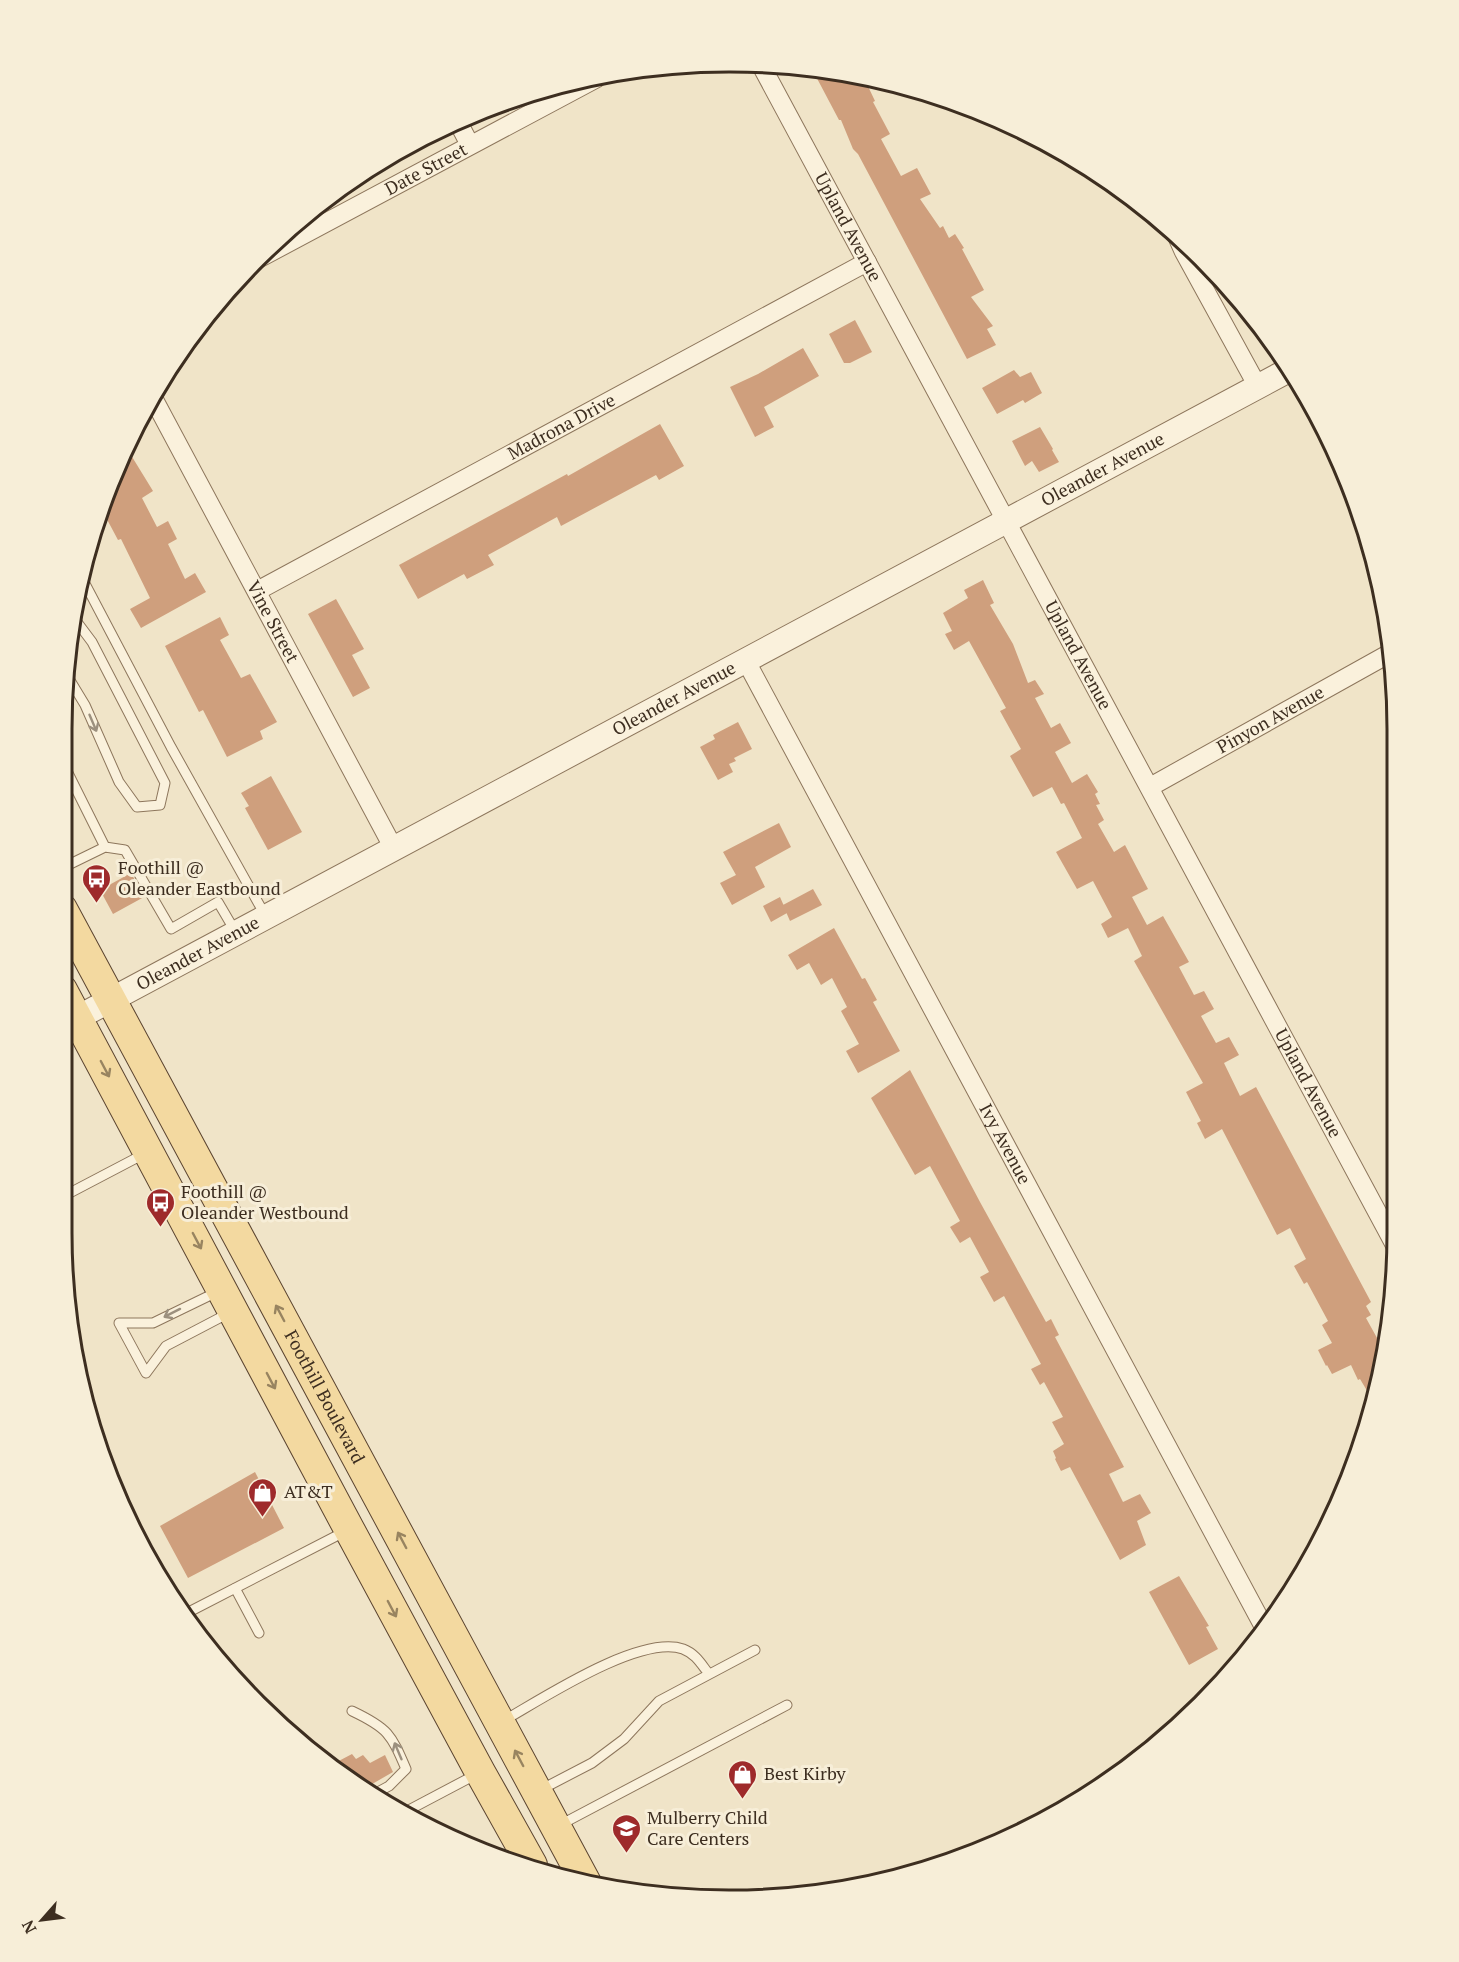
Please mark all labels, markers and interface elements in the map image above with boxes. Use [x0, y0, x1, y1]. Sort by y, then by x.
street label: Date Street [380, 136, 471, 200]
street label: Upland Avenue [810, 168, 888, 285]
street label: Madrona Drive [503, 387, 619, 465]
street label: Oleander Avenue [1036, 426, 1168, 512]
street label: Vine Street [242, 576, 305, 667]
street label: Upland Avenue [1040, 596, 1118, 714]
street label: Oleander Avenue [608, 655, 739, 741]
street label: Pinyon Avenue [1212, 679, 1328, 758]
one-way arrow [88, 714, 99, 732]
place label: Foothill @ Oleander Eastbound [118, 855, 281, 900]
bus stop icon: Foothill @ Oleander Eastbound [81, 862, 113, 904]
street label: Oleander Avenue [131, 910, 263, 995]
street label: Upland Avenue [1270, 1024, 1348, 1142]
one-way arrow [100, 1060, 111, 1078]
street label: Ivy Avenue [974, 1099, 1037, 1188]
place label: Foothill @ Oleander Westbound [181, 1179, 349, 1224]
bus stop icon: Foothill @ Oleander Westbound [144, 1186, 176, 1228]
one-way arrow [192, 1232, 203, 1250]
one-way arrow [274, 1304, 285, 1322]
one-way arrow [164, 1308, 182, 1319]
street label: Foothill Boulevard [280, 1325, 371, 1467]
one-way arrow [265, 1372, 277, 1389]
shop icon: AT&T [247, 1476, 279, 1518]
place label: AT&T [284, 1479, 333, 1503]
one-way arrow [396, 1532, 408, 1549]
one-way arrow [386, 1600, 398, 1617]
one-way arrow [392, 1742, 403, 1760]
one-way arrow [513, 1750, 525, 1767]
shop icon: Best Kirby [727, 1758, 759, 1800]
place label: Best Kirby [764, 1761, 846, 1785]
place label: Mulberry Child Care Centers [647, 1805, 768, 1850]
school or university icon: Mulberry Child Care Centers [610, 1812, 642, 1854]
north arrow [12, 1890, 72, 1950]
text: N [16, 1917, 41, 1938]

